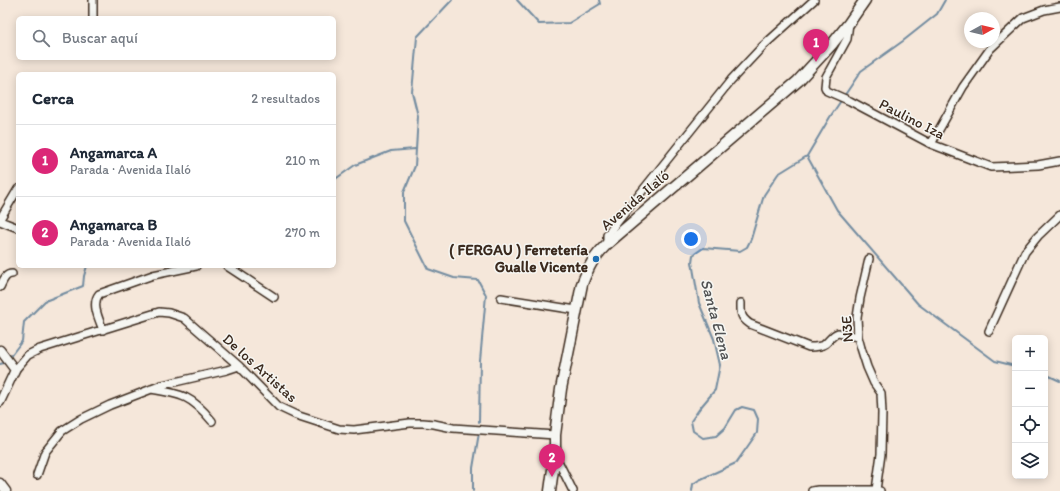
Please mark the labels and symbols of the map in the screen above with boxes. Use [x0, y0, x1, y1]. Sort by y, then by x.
north arrow [964, 12, 1000, 48]
pin: 1 [803, 29, 829, 62]
street label: Paulino Iza [876, 95, 948, 143]
street label: Avenida Ilaló [597, 166, 673, 234]
your location [681, 229, 701, 249]
place label: ( FERGAU ) Ferretería Gualle Vicente [449, 241, 588, 276]
marker: ( FERGAU ) Ferretería Gualle Vicente [591, 254, 601, 264]
water label: Santa Elena [697, 277, 737, 362]
street label: N3E [837, 315, 857, 343]
street label: De los Artistas [219, 330, 301, 406]
pin: 2 [539, 444, 565, 477]

